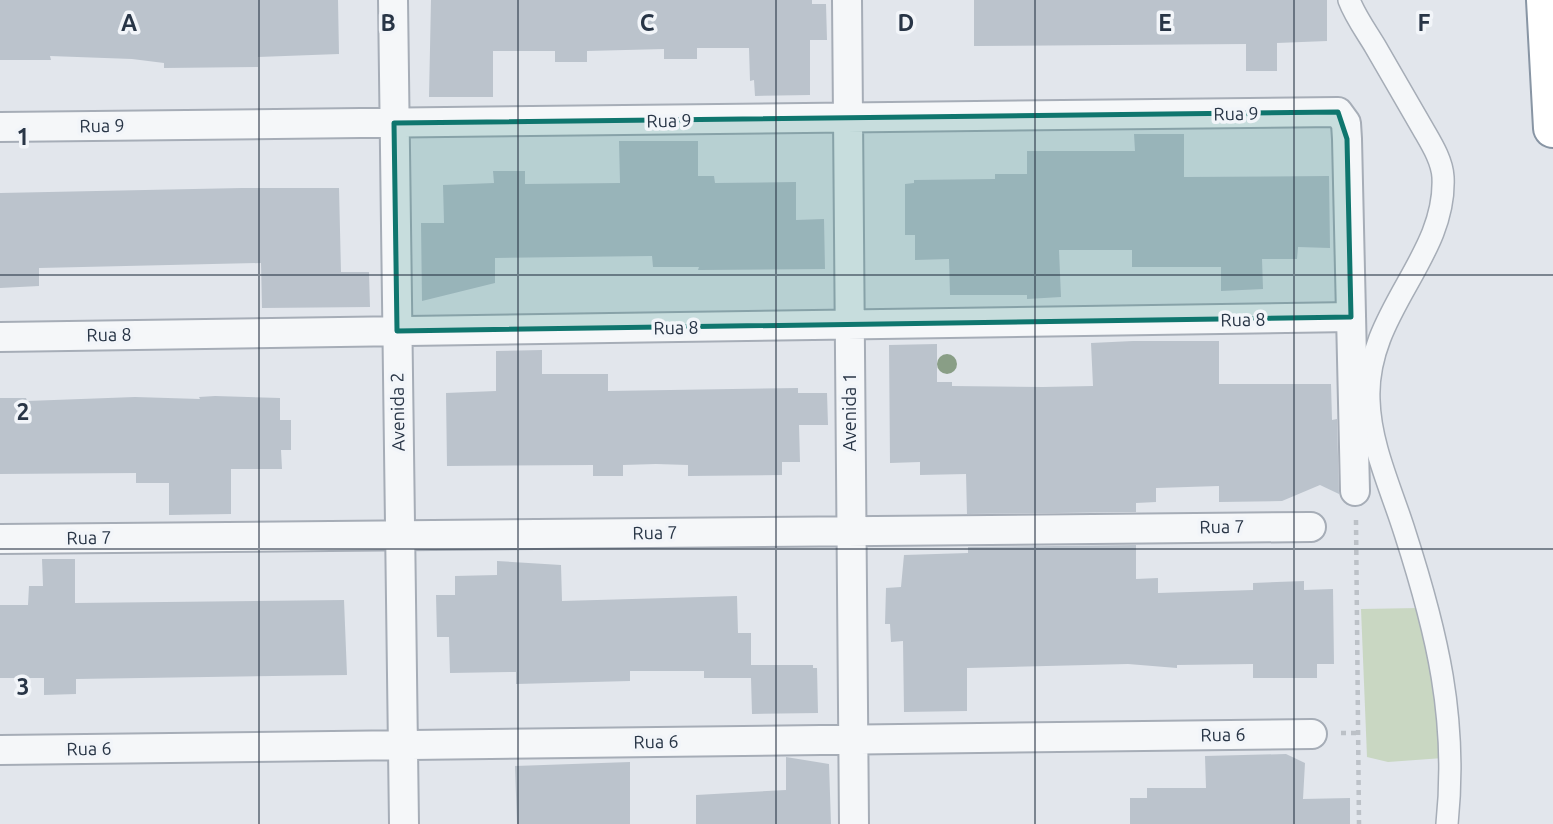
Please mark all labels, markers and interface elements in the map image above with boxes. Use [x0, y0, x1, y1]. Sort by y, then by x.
text: A [121, 10, 137, 35]
text: B [380, 10, 396, 35]
text: C [640, 10, 655, 35]
text: D [898, 10, 914, 35]
text: E [1158, 10, 1172, 35]
text: F [1418, 10, 1431, 35]
street label: Rua 9 [1213, 103, 1259, 123]
street label: Rua 9 [646, 110, 692, 130]
street label: Rua 9 [79, 115, 125, 135]
text: 1 [17, 124, 29, 149]
street label: Rua 8 [1220, 309, 1266, 329]
street label: Rua 8 [653, 317, 699, 337]
street label: Rua 8 [86, 324, 132, 344]
street label: Avenida 2 [386, 372, 408, 452]
street label: Avenida 1 [839, 373, 859, 451]
text: 2 [17, 399, 29, 424]
street label: Rua 7 [1199, 516, 1245, 536]
street label: Rua 7 [632, 522, 678, 542]
street label: Rua 7 [66, 527, 112, 547]
text: 3 [17, 674, 29, 699]
street label: Rua 6 [1200, 724, 1246, 744]
street label: Rua 6 [633, 731, 679, 751]
street label: Rua 6 [66, 738, 112, 758]

